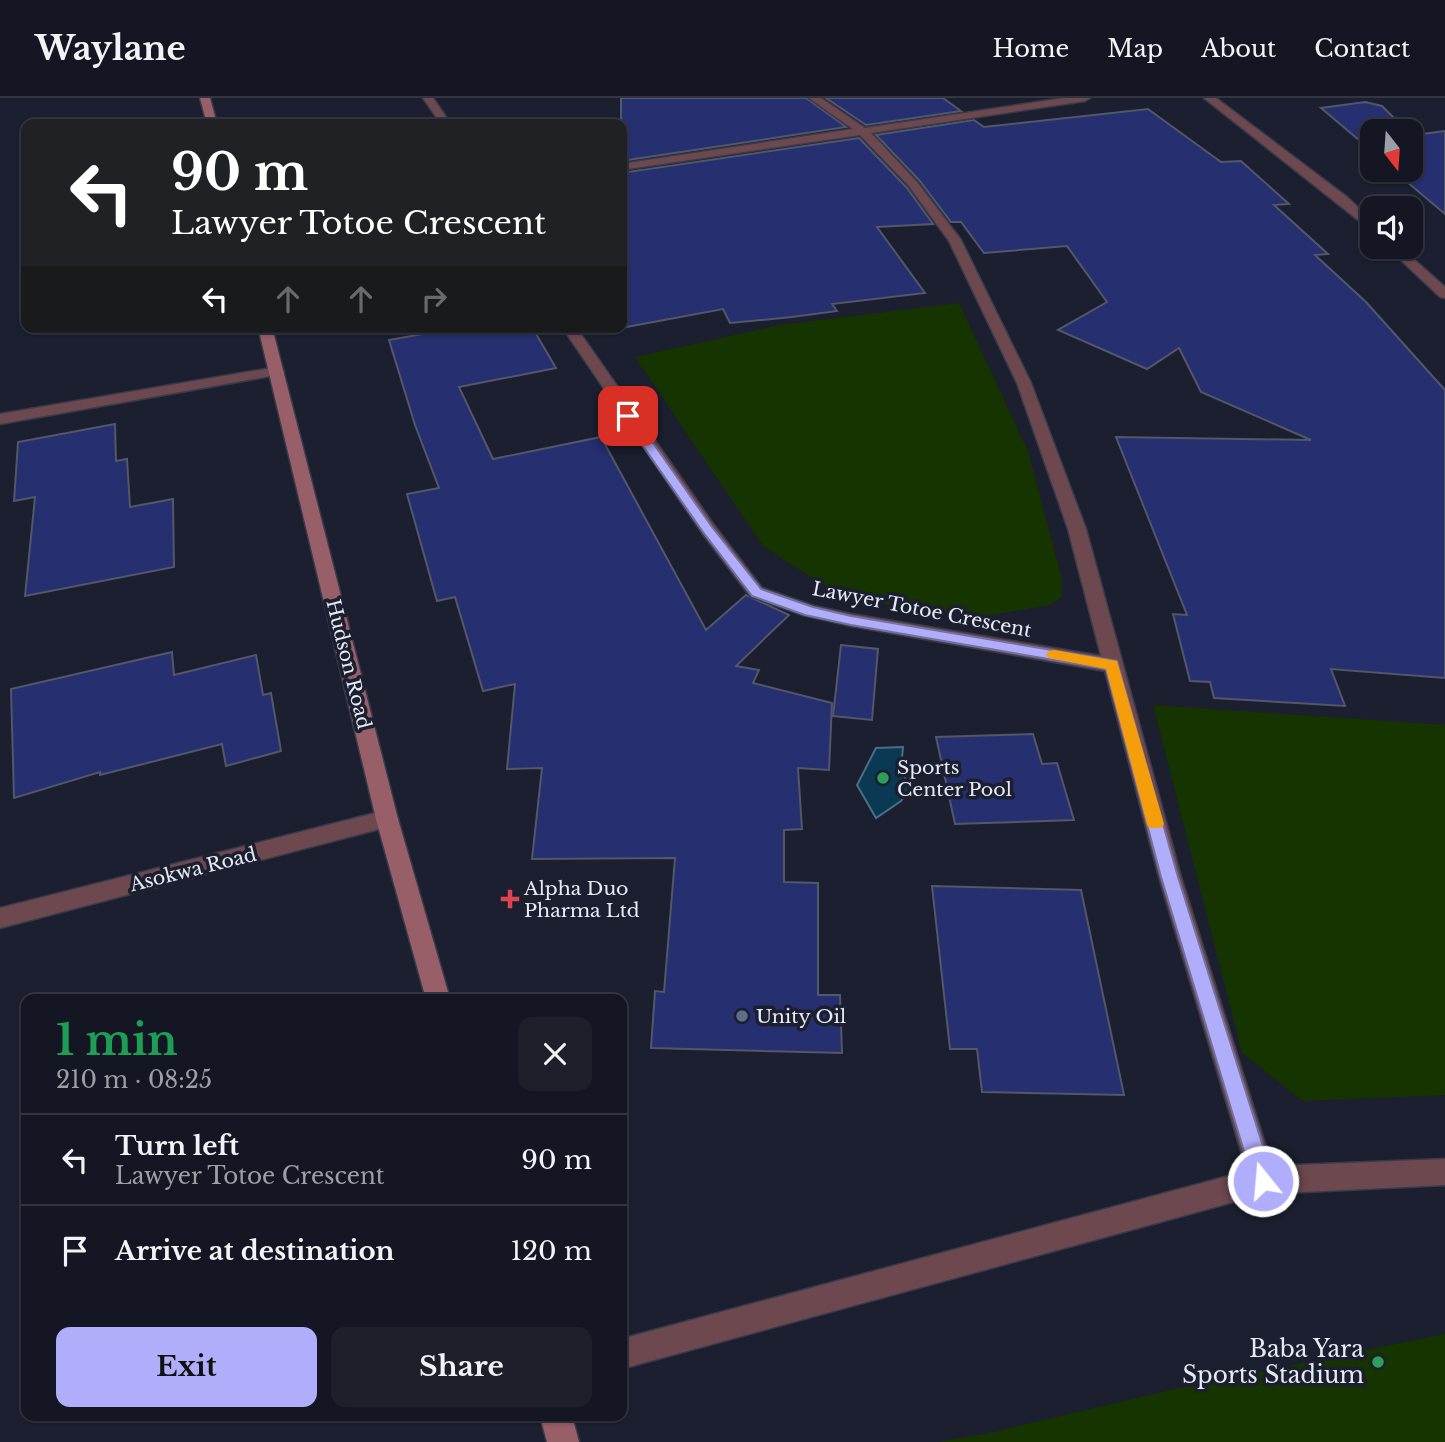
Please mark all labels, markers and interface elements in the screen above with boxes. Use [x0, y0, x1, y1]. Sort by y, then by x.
text: Waylane [35, 28, 186, 69]
text: Home [993, 34, 1069, 63]
text: Map [1107, 34, 1163, 63]
text: About [1201, 34, 1276, 63]
text: Contact [1314, 34, 1410, 63]
north arrow [1360, 119, 1423, 182]
map controls [1360, 119, 1423, 259]
text: 90 m [171, 142, 308, 203]
icon: left [56, 147, 147, 238]
button: sound [1360, 196, 1423, 259]
text: Lawyer Totoe Crescent [171, 203, 546, 243]
icon: left [196, 280, 234, 318]
icon: ahead [269, 280, 307, 318]
icon: ahead [342, 280, 380, 318]
icon: right [415, 280, 453, 318]
pin [598, 386, 658, 446]
icon: arrive [609, 397, 647, 435]
street label: Lawyer Totoe Crescent [810, 577, 1034, 642]
street label: Hudson Road [321, 597, 376, 732]
place label: Sports Center Pool [897, 756, 1012, 801]
marker: Sports Center Pool [875, 770, 891, 786]
street label: Asokwa Road [126, 843, 259, 897]
place label: Alpha Duo Pharma Ltd [523, 877, 640, 922]
marker: Alpha Duo Pharma Ltd [502, 891, 518, 907]
place label: Unity Oil [756, 1005, 846, 1028]
marker: Unity Oil [734, 1008, 750, 1024]
text: 1 min [56, 1014, 178, 1066]
button: close [518, 1017, 592, 1091]
text: 210 m · 08:25 [56, 1066, 212, 1094]
text: Turn left [115, 1130, 239, 1162]
icon: left [56, 1141, 94, 1179]
text: 90 m [521, 1144, 592, 1176]
position arrow [1226, 1144, 1300, 1218]
text: Lawyer Totoe Crescent [115, 1162, 385, 1190]
icon: arrive [56, 1232, 94, 1270]
text: Arrive at destination [115, 1235, 395, 1267]
text: 120 m [510, 1235, 592, 1267]
button: Exit [56, 1327, 317, 1407]
button: Share [331, 1327, 592, 1407]
place label: Baba Yara Sports Stadium [1182, 1335, 1364, 1389]
marker: Baba Yara Sports Stadium [1370, 1354, 1386, 1370]

